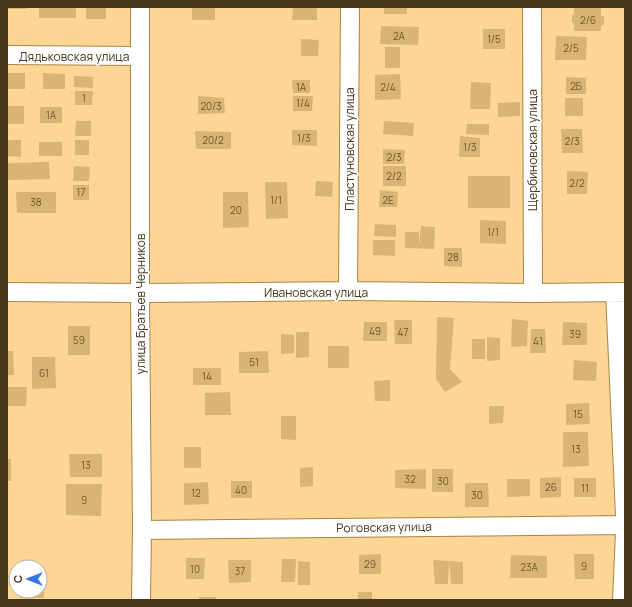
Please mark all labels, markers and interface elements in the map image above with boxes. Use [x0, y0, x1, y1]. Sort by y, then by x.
house number: 2/6 [580, 13, 596, 27]
house number: 2А [393, 29, 406, 43]
house number: 1/5 [487, 32, 501, 46]
house number: 2/5 [563, 41, 579, 55]
street label: Дядьковская улица [19, 48, 129, 65]
house number: 2Б [570, 79, 582, 93]
house number: 1А [296, 80, 307, 94]
house number: 2/4 [380, 80, 396, 94]
street label: Пластуновская улица [341, 87, 358, 211]
street label: Щербиновская улица [524, 89, 541, 211]
house number: 1 [82, 91, 86, 105]
house number: 1/4 [296, 96, 310, 110]
house number: 20/3 [200, 99, 222, 113]
house number: 1А [46, 108, 57, 122]
house number: 1/3 [297, 131, 311, 145]
house number: 20/2 [202, 133, 224, 147]
house number: 2/3 [564, 134, 580, 148]
house number: 1/3 [463, 140, 477, 154]
house number: 2/3 [386, 150, 402, 164]
house number: 2/2 [386, 169, 402, 183]
house number: 2/2 [569, 176, 585, 190]
house number: 17 [77, 185, 85, 199]
house number: 1/1 [270, 193, 282, 207]
house number: 2Е [382, 193, 394, 207]
house number: 38 [30, 195, 42, 209]
house number: 20 [230, 203, 242, 217]
house number: 1/1 [487, 225, 499, 239]
street label: улица Братьев Черников [132, 233, 149, 374]
house number: 28 [447, 250, 459, 264]
street label: Ивановская улица [264, 284, 368, 301]
house number: 49 [369, 324, 381, 338]
house number: 47 [398, 325, 408, 339]
house number: 39 [569, 327, 581, 341]
house number: 59 [73, 333, 85, 347]
house number: 41 [533, 334, 543, 348]
house number: 51 [249, 355, 259, 369]
house number: 61 [39, 366, 49, 380]
house number: 14 [202, 369, 212, 383]
house number: 15 [573, 407, 583, 421]
house number: 13 [571, 442, 581, 456]
house number: 13 [81, 458, 91, 472]
house number: 32 [404, 472, 416, 486]
house number: 30 [437, 474, 449, 488]
house number: 26 [545, 480, 557, 494]
house number: 11 [581, 481, 589, 495]
house number: 40 [235, 483, 247, 497]
house number: 12 [191, 486, 201, 500]
house number: 30 [471, 488, 483, 502]
house number: 9 [81, 493, 87, 507]
street label: Роговская улица [336, 518, 432, 536]
house number: 29 [364, 557, 376, 571]
north arrow [8, 559, 48, 599]
house number: 9 [581, 559, 587, 573]
house number: 23А [520, 560, 538, 574]
house number: 10 [190, 562, 200, 576]
house number: 37 [235, 564, 245, 578]
text: С [10, 575, 25, 583]

